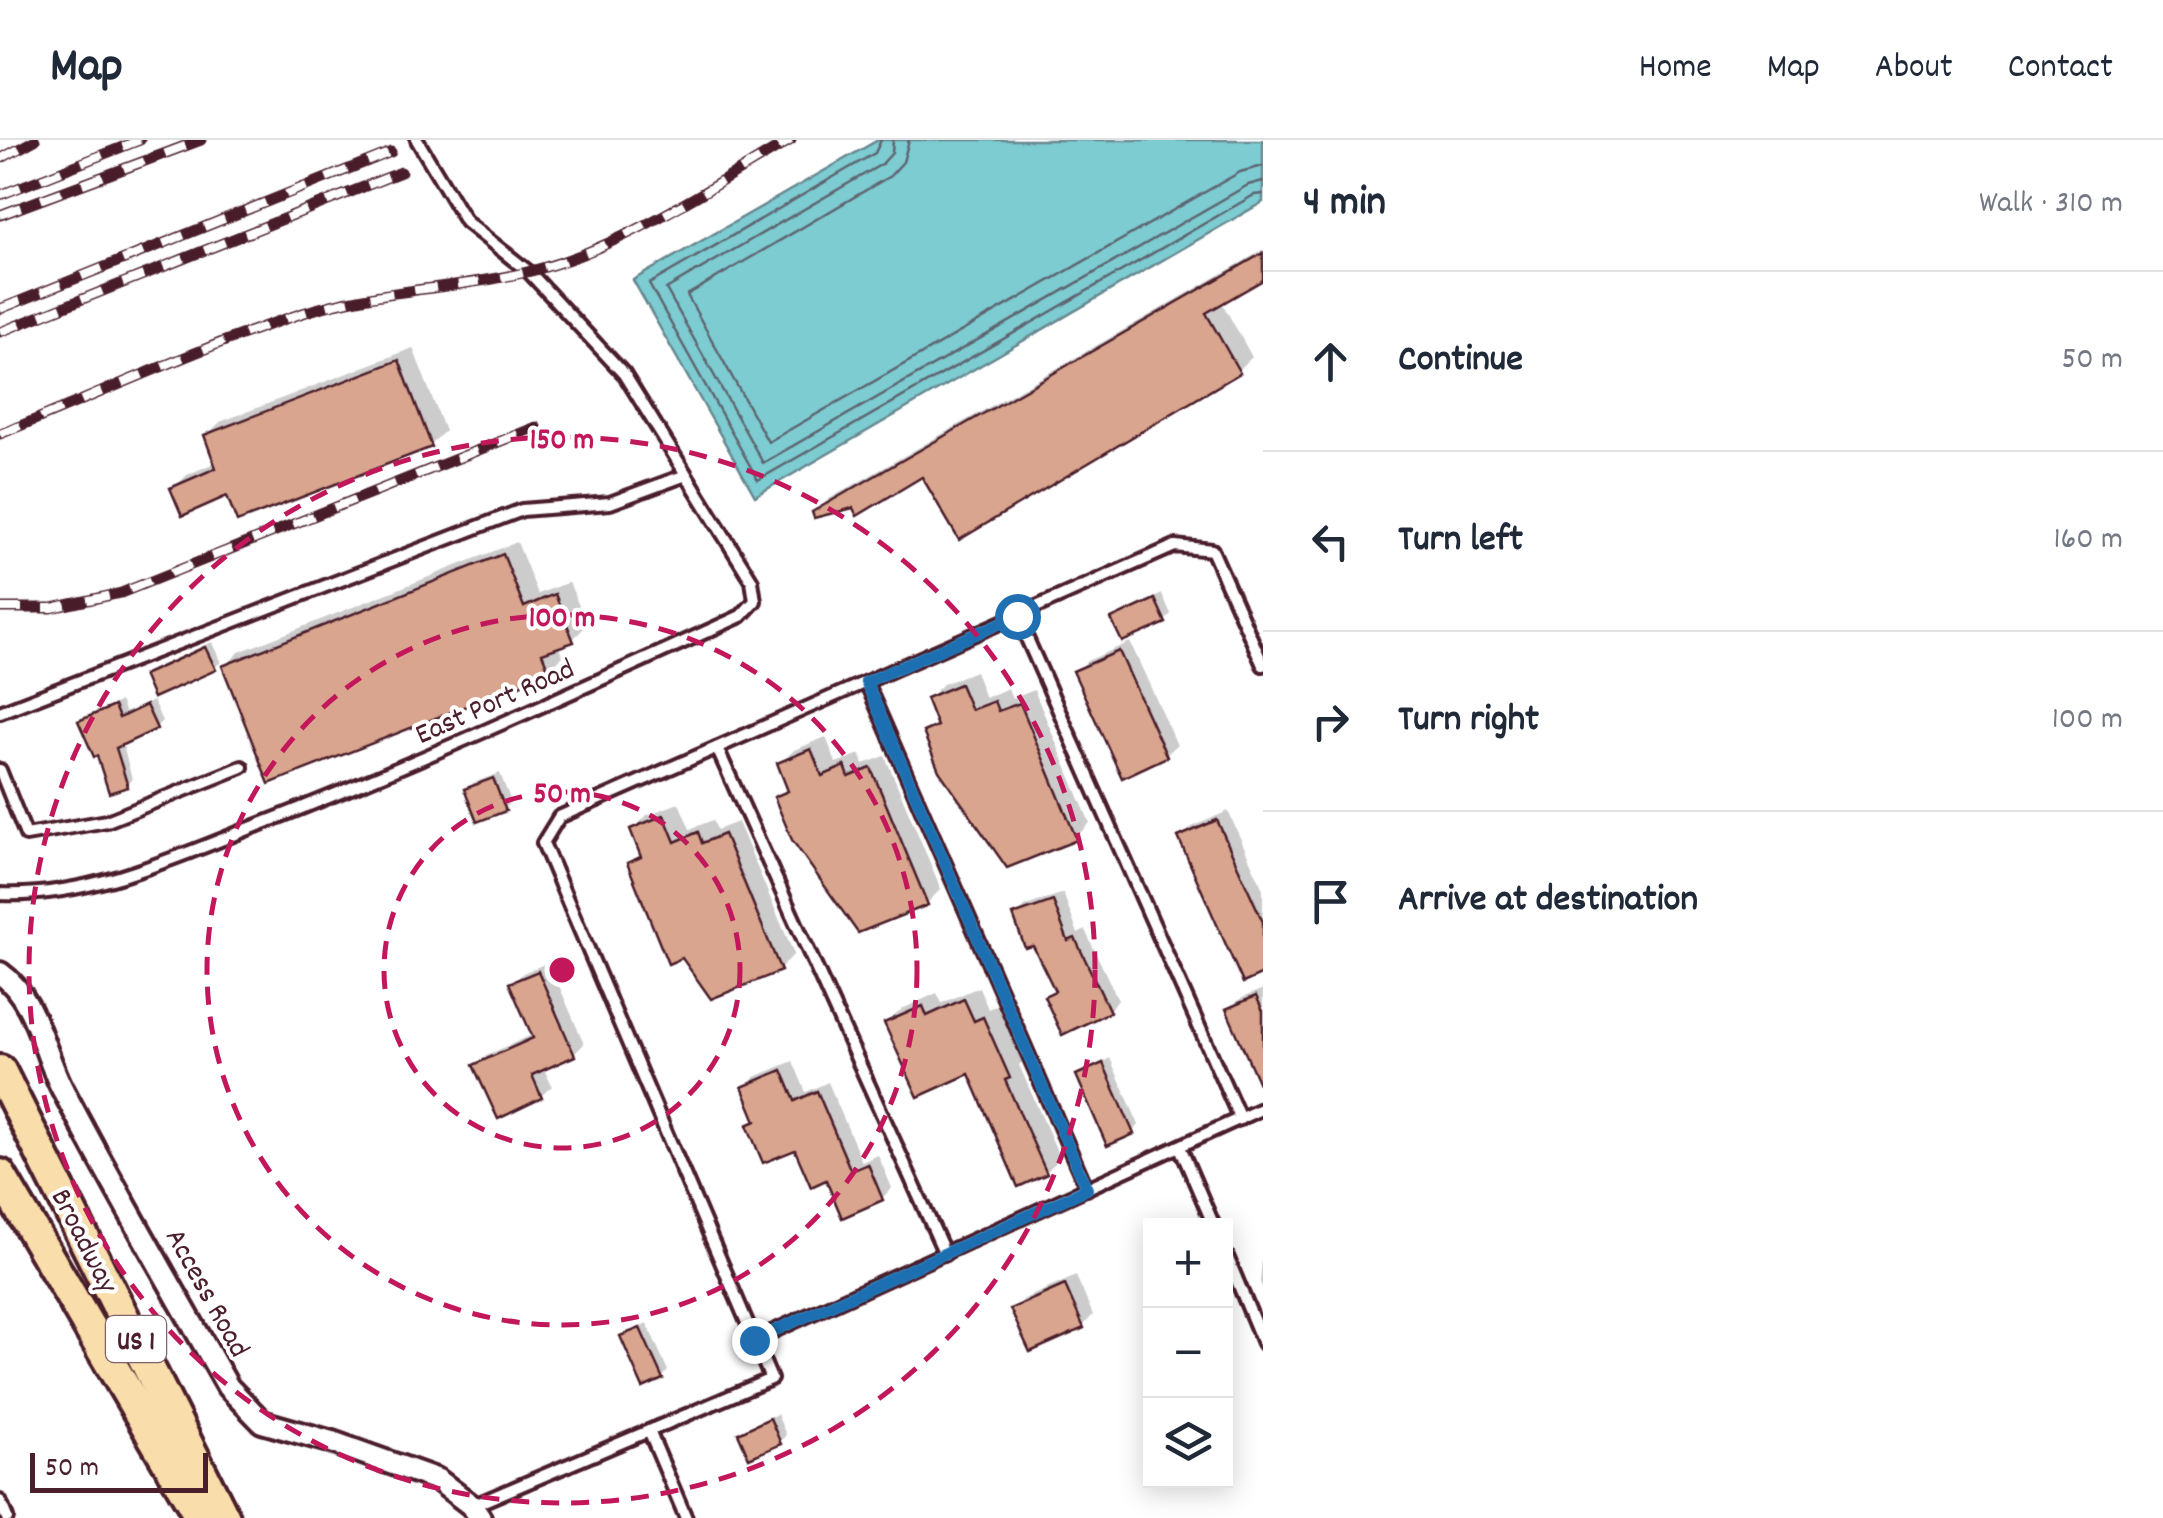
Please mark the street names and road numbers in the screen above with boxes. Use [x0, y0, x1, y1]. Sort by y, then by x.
street label: East Port Road [409, 650, 582, 758]
street label: Broadway [37, 1182, 127, 1303]
street label: Access Road [152, 1222, 258, 1367]
road number: US 1 [106, 1316, 166, 1362]

